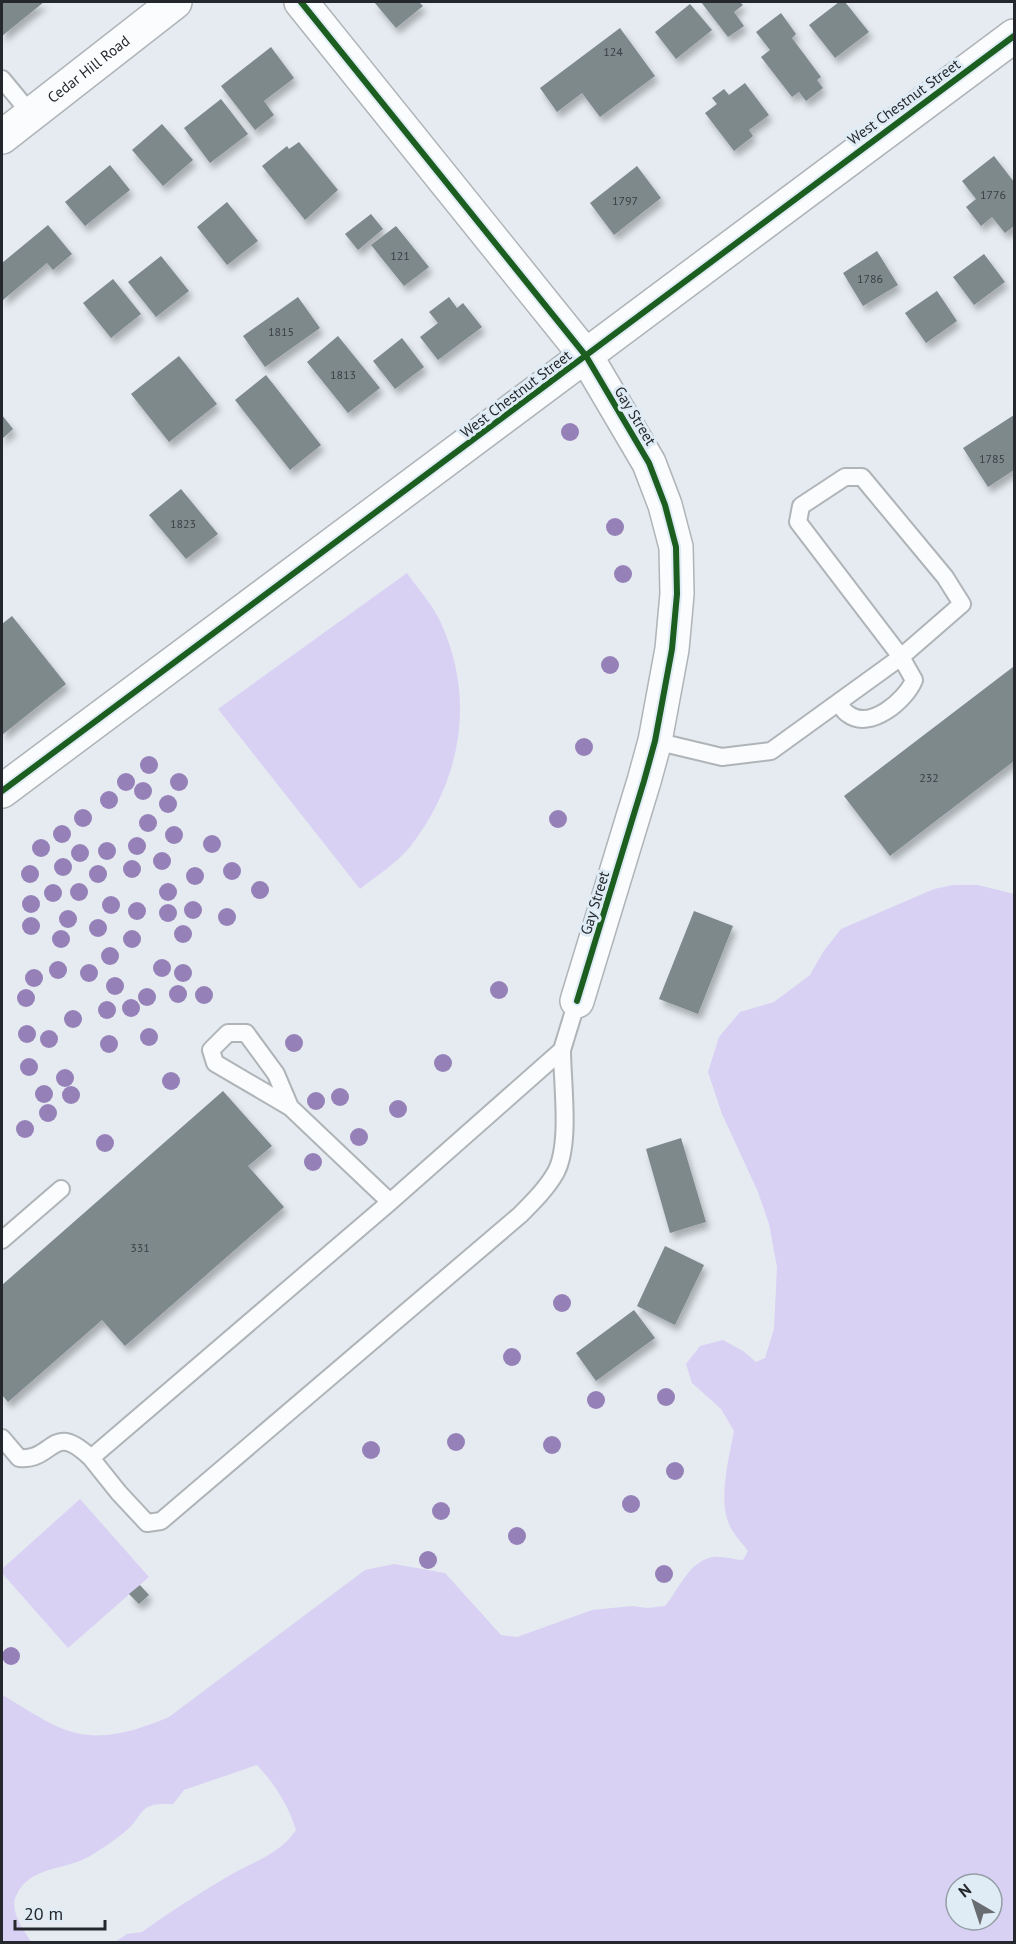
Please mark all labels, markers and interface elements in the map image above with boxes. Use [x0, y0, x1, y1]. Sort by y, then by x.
street label: Cedar Hill Road [44, 31, 133, 107]
house number: 124 [603, 44, 623, 59]
street label: West Chestnut Street [844, 54, 964, 149]
house number: 1776 [980, 187, 1006, 202]
house number: 1797 [612, 193, 638, 208]
house number: 121 [390, 248, 410, 263]
house number: 1786 [857, 271, 883, 286]
house number: 1815 [268, 324, 294, 339]
street label: West Chestnut Street [456, 346, 575, 442]
house number: 1813 [330, 367, 356, 382]
street label: Gay Street [610, 383, 660, 449]
house number: 1785 [979, 451, 1005, 466]
house number: 1823 [170, 516, 196, 531]
house number: 232 [919, 770, 939, 785]
street label: Gay Street [576, 869, 613, 937]
house number: 331 [130, 1240, 150, 1255]
north arrow [944, 1872, 1004, 1932]
text: N [954, 1879, 975, 1901]
scale bar [15, 1893, 105, 1931]
text: 20 m [24, 1902, 63, 1925]

